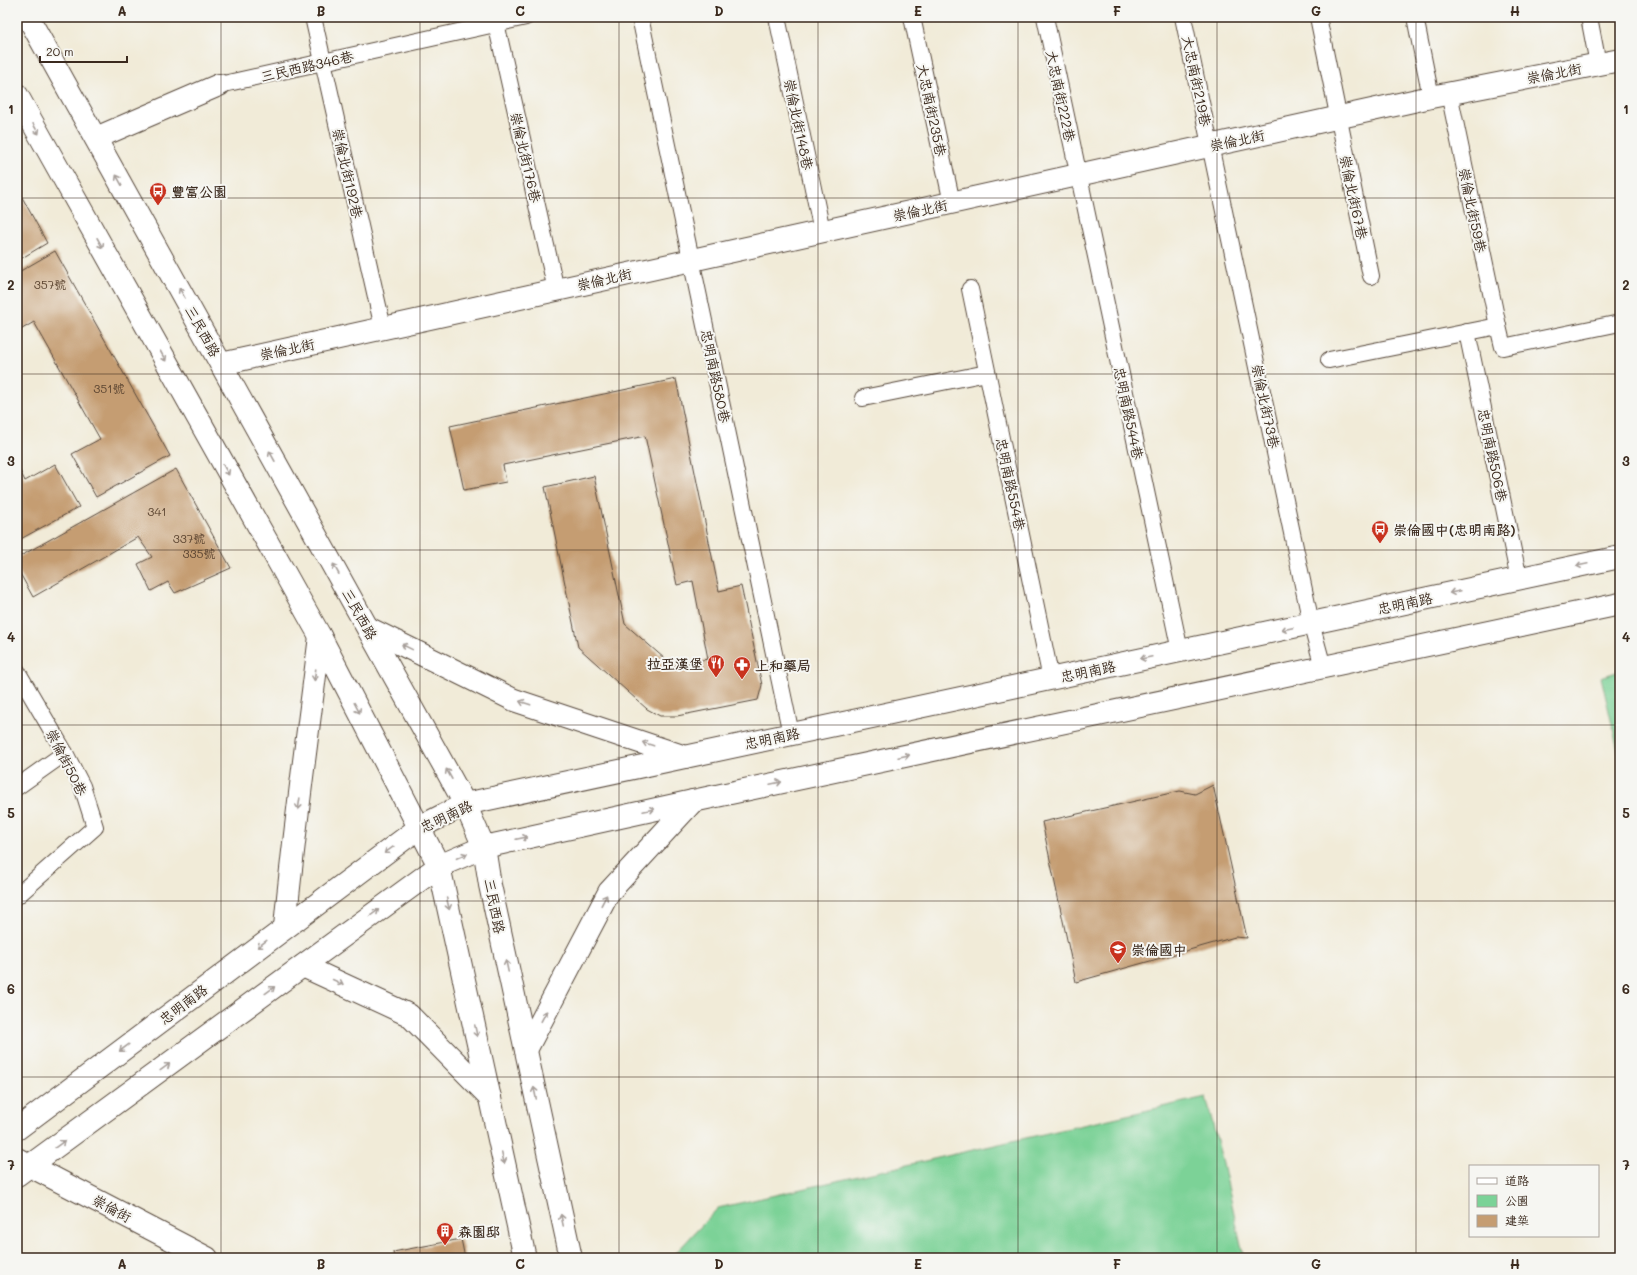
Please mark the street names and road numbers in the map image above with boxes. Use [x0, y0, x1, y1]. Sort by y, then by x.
street label: 大忠南街219巷 [1178, 34, 1216, 129]
street label: 三民西路346巷 [259, 46, 356, 86]
street label: 大忠南街222巷 [1042, 48, 1080, 145]
street label: 崇倫北街 [1525, 58, 1583, 88]
street label: 大忠南街235巷 [913, 62, 951, 159]
street label: 崇倫北街148巷 [780, 77, 818, 172]
street label: 崇倫北街176巷 [506, 110, 546, 205]
street label: 崇倫北街 [1208, 125, 1266, 155]
street label: 崇倫北街192巷 [328, 126, 368, 221]
street label: 崇倫北街67巷 [1336, 153, 1372, 242]
street label: 崇倫北街59巷 [1455, 166, 1491, 255]
street label: 崇倫北街 [891, 195, 949, 225]
street label: 崇倫北街 [575, 263, 633, 295]
street label: 三民西路 [181, 302, 225, 360]
street label: 忠明南路580巷 [697, 327, 735, 426]
street label: 崇倫北街 [258, 334, 316, 364]
street label: 崇倫北街73巷 [1248, 362, 1284, 451]
street label: 忠明南路544巷 [1110, 365, 1148, 462]
street label: 忠明南路506巷 [1474, 406, 1512, 505]
street label: 忠明南路554巷 [992, 436, 1030, 533]
street label: 三民西路 [338, 585, 382, 643]
street label: 忠明南路 [1376, 588, 1434, 618]
street label: 忠明南路 [1059, 656, 1117, 686]
street label: 忠明南路 [743, 723, 801, 753]
street label: 崇倫街50巷 [42, 725, 92, 800]
street label: 忠明南路 [417, 796, 475, 836]
street label: 三民西路 [480, 877, 510, 935]
street label: 忠明南路 [155, 980, 211, 1028]
street label: 崇倫街 [89, 1190, 135, 1226]

